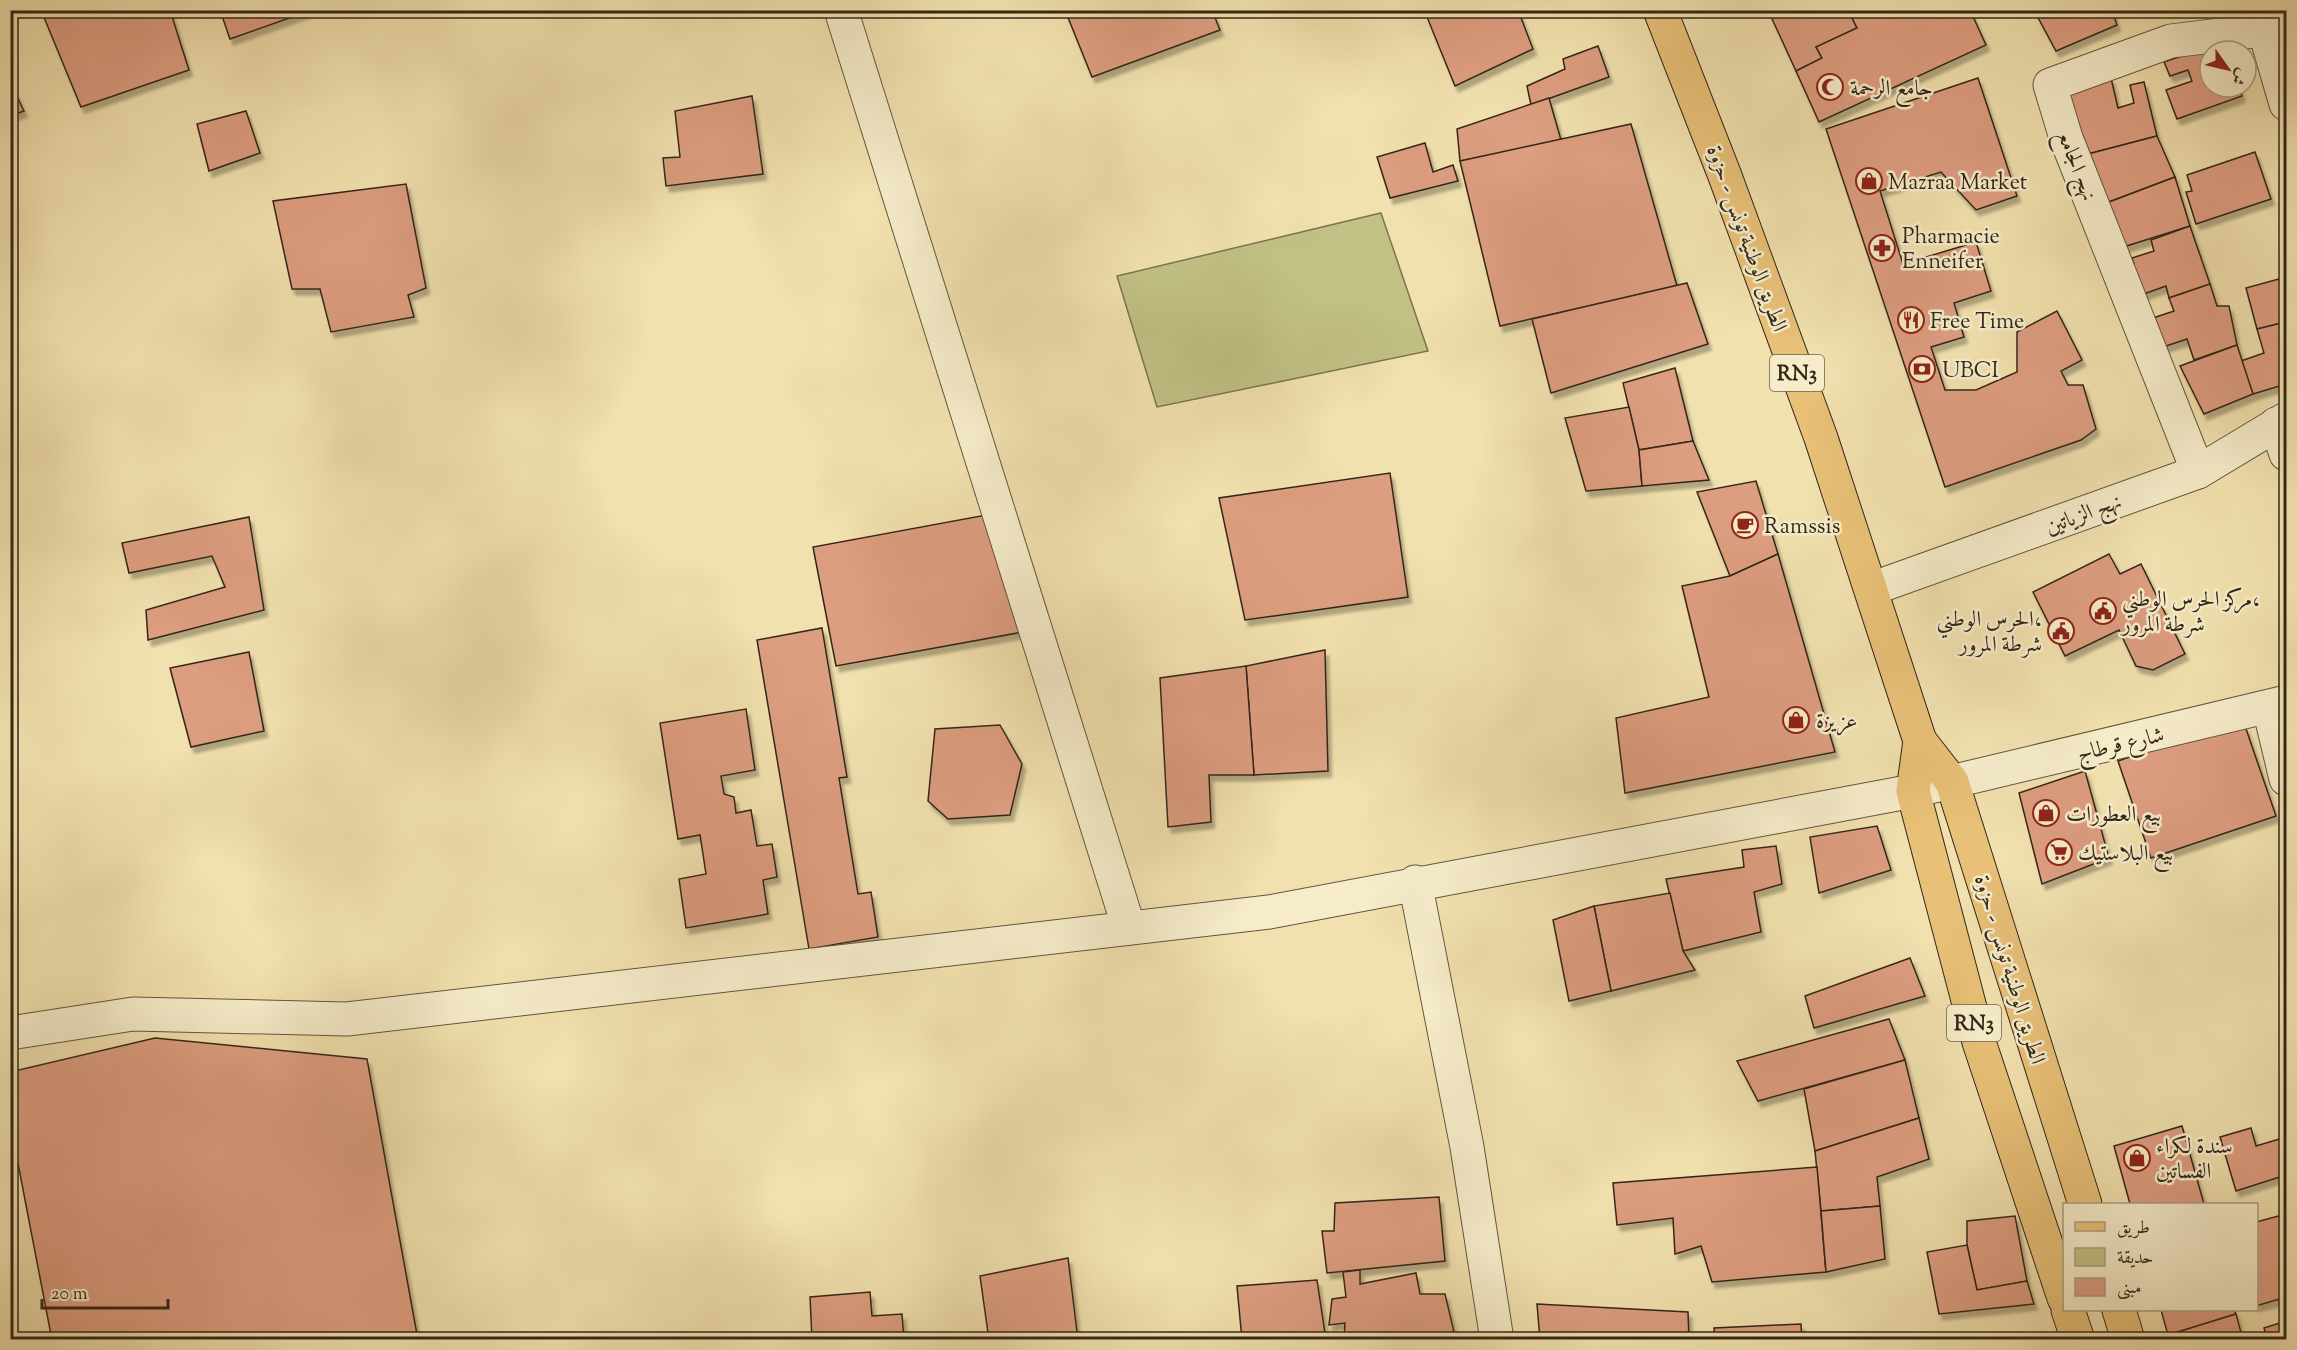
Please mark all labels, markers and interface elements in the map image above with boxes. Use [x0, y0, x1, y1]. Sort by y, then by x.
north arrow [2198, 39, 2258, 99]
text: ش [2224, 63, 2252, 89]
mosque icon: جامع الرحمة [1815, 72, 1845, 102]
place label: جامع الرحمة [1850, 74, 1933, 107]
street label: نهج الجامع [2046, 126, 2103, 206]
street label: الطريق الوطنية تونس - حزوة [1697, 141, 1794, 337]
shop icon: Mazraa Market [1854, 166, 1884, 196]
place label: Mazraa Market [1888, 168, 2028, 200]
place label: Pharmacie Enneifer [1902, 222, 2000, 279]
pharmacy icon: Pharmacie Enneifer [1867, 233, 1897, 263]
restaurant icon: Free Time [1896, 305, 1926, 335]
place label: Free Time [1930, 307, 2024, 339]
bank icon: UBCI [1907, 354, 1937, 384]
road number: RN3 [1770, 355, 1824, 391]
place label: UBCI [1942, 356, 1999, 388]
street label: نهج الزياتين [2041, 487, 2127, 545]
cafe icon: Ramssis [1730, 510, 1760, 540]
place label: Ramssis [1764, 512, 1840, 544]
place label: مركز الحرس الوطني، شرطة المرور [2120, 585, 2260, 642]
public building icon: مركز الحرس الوطني، شرطة المرور [2088, 596, 2118, 626]
place label: الحرس الوطني، شرطة المرور [1936, 605, 2042, 662]
public building icon: الحرس الوطني، شرطة المرور [2046, 616, 2076, 646]
shop icon: عزيزة [1781, 705, 1811, 735]
place label: عزيزة [1816, 707, 1857, 739]
street label: شارع قرطاج [2074, 720, 2168, 772]
shop icon: بيع العطورات [2031, 798, 2061, 828]
place label: بيع العطورات [2066, 800, 2161, 833]
supermarket icon: بيع البلاستيك [2044, 837, 2074, 867]
place label: بيع البلاستيك [2078, 839, 2173, 872]
street label: الطريق الوطنية تونس - حزوة [1964, 871, 2052, 1068]
road number: RN3 [1947, 1005, 2001, 1041]
place label: سندة لكراء الفساتين [2156, 1132, 2233, 1189]
shop icon: سندة لكراء الفساتين [2122, 1143, 2152, 1173]
legend [2063, 1203, 2258, 1311]
text: طريق [2117, 1216, 2150, 1242]
text: حديقة [2117, 1246, 2153, 1272]
scale bar [42, 1272, 168, 1310]
text: مبنى [2117, 1276, 2142, 1302]
text: 20 m [51, 1282, 88, 1308]

